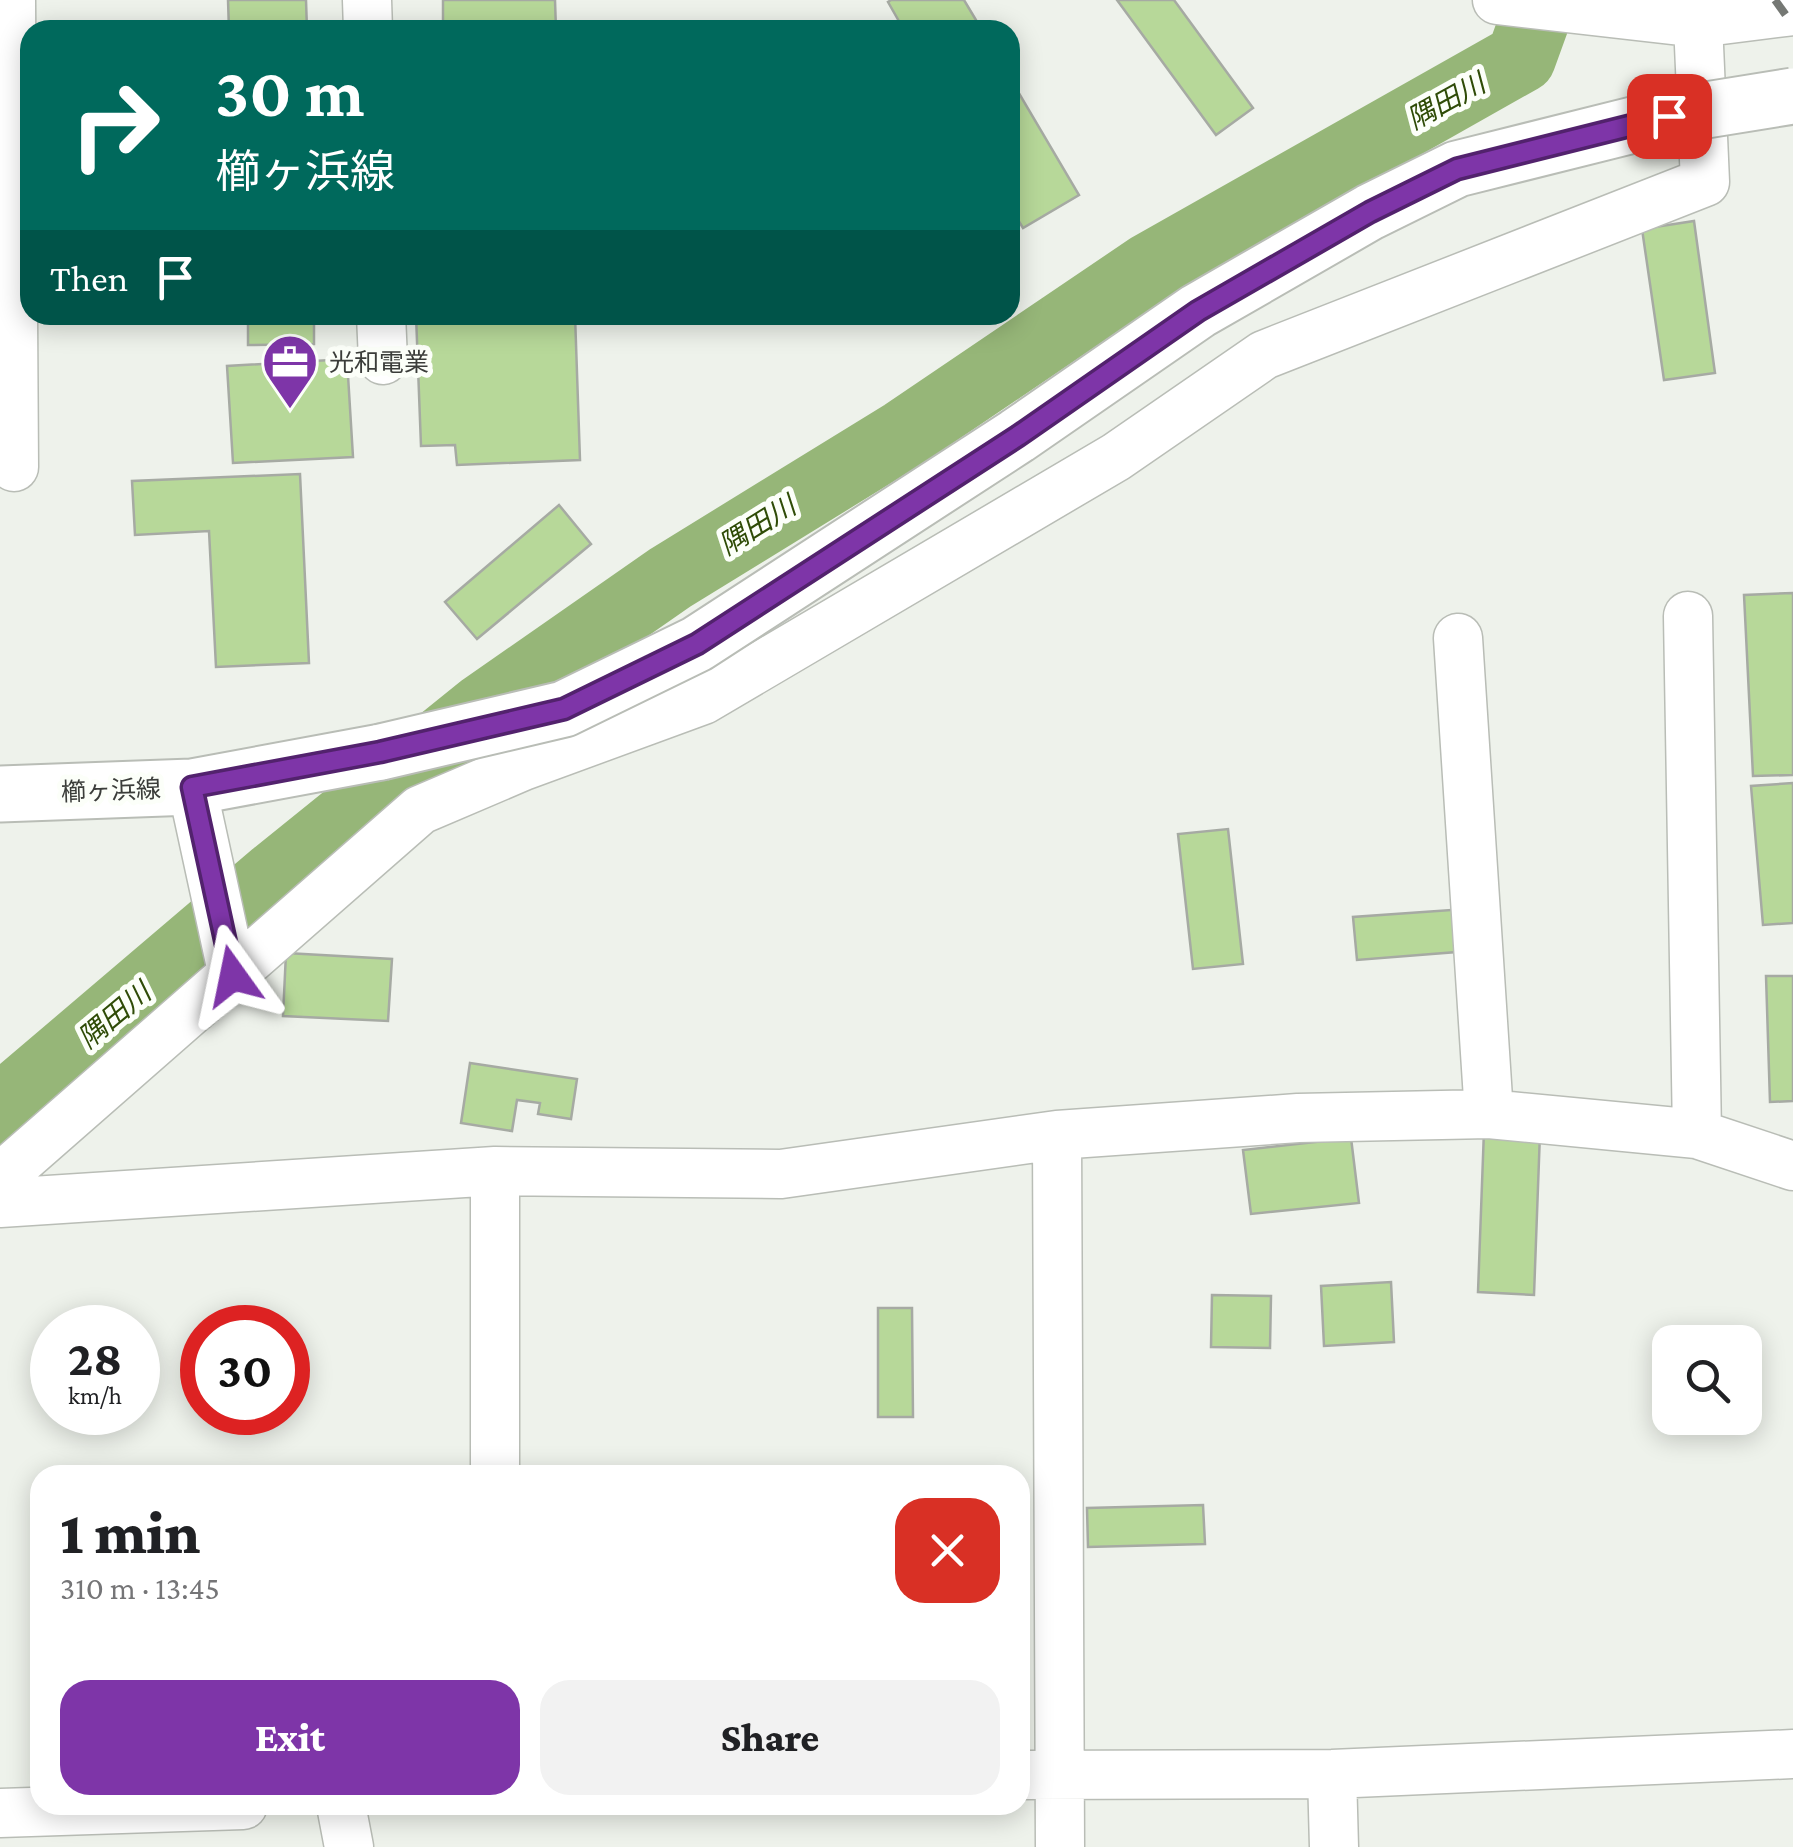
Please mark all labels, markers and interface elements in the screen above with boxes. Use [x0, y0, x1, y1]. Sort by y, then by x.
text: 30 m [215, 53, 364, 131]
icon: right [50, 60, 180, 190]
water label: 隅田川 [1402, 66, 1493, 135]
pin [1627, 74, 1712, 159]
icon: arrive [1642, 89, 1697, 144]
text: 櫛ヶ浜線 [215, 147, 395, 197]
icon: arrive [148, 250, 203, 305]
text: Then [50, 257, 128, 299]
office icon: 光和電業 [260, 332, 320, 411]
place label: 光和電業 [329, 349, 429, 376]
water label: 隅田川 [713, 488, 804, 561]
street label: 櫛ヶ浜線 [61, 775, 161, 806]
position arrow [181, 924, 285, 1028]
water label: 隅田川 [72, 975, 159, 1054]
speed limit sign: 30 [180, 1305, 310, 1435]
map controls [1652, 1325, 1762, 1435]
button: search [1652, 1325, 1762, 1435]
text: 28 [68, 1330, 122, 1386]
text: km/h [68, 1382, 122, 1409]
button: close [895, 1498, 1000, 1603]
text: 1 min [60, 1499, 200, 1566]
text: 310 m · 13:45 [60, 1570, 220, 1606]
button: Exit [60, 1680, 520, 1795]
button: Share [540, 1680, 1000, 1795]

